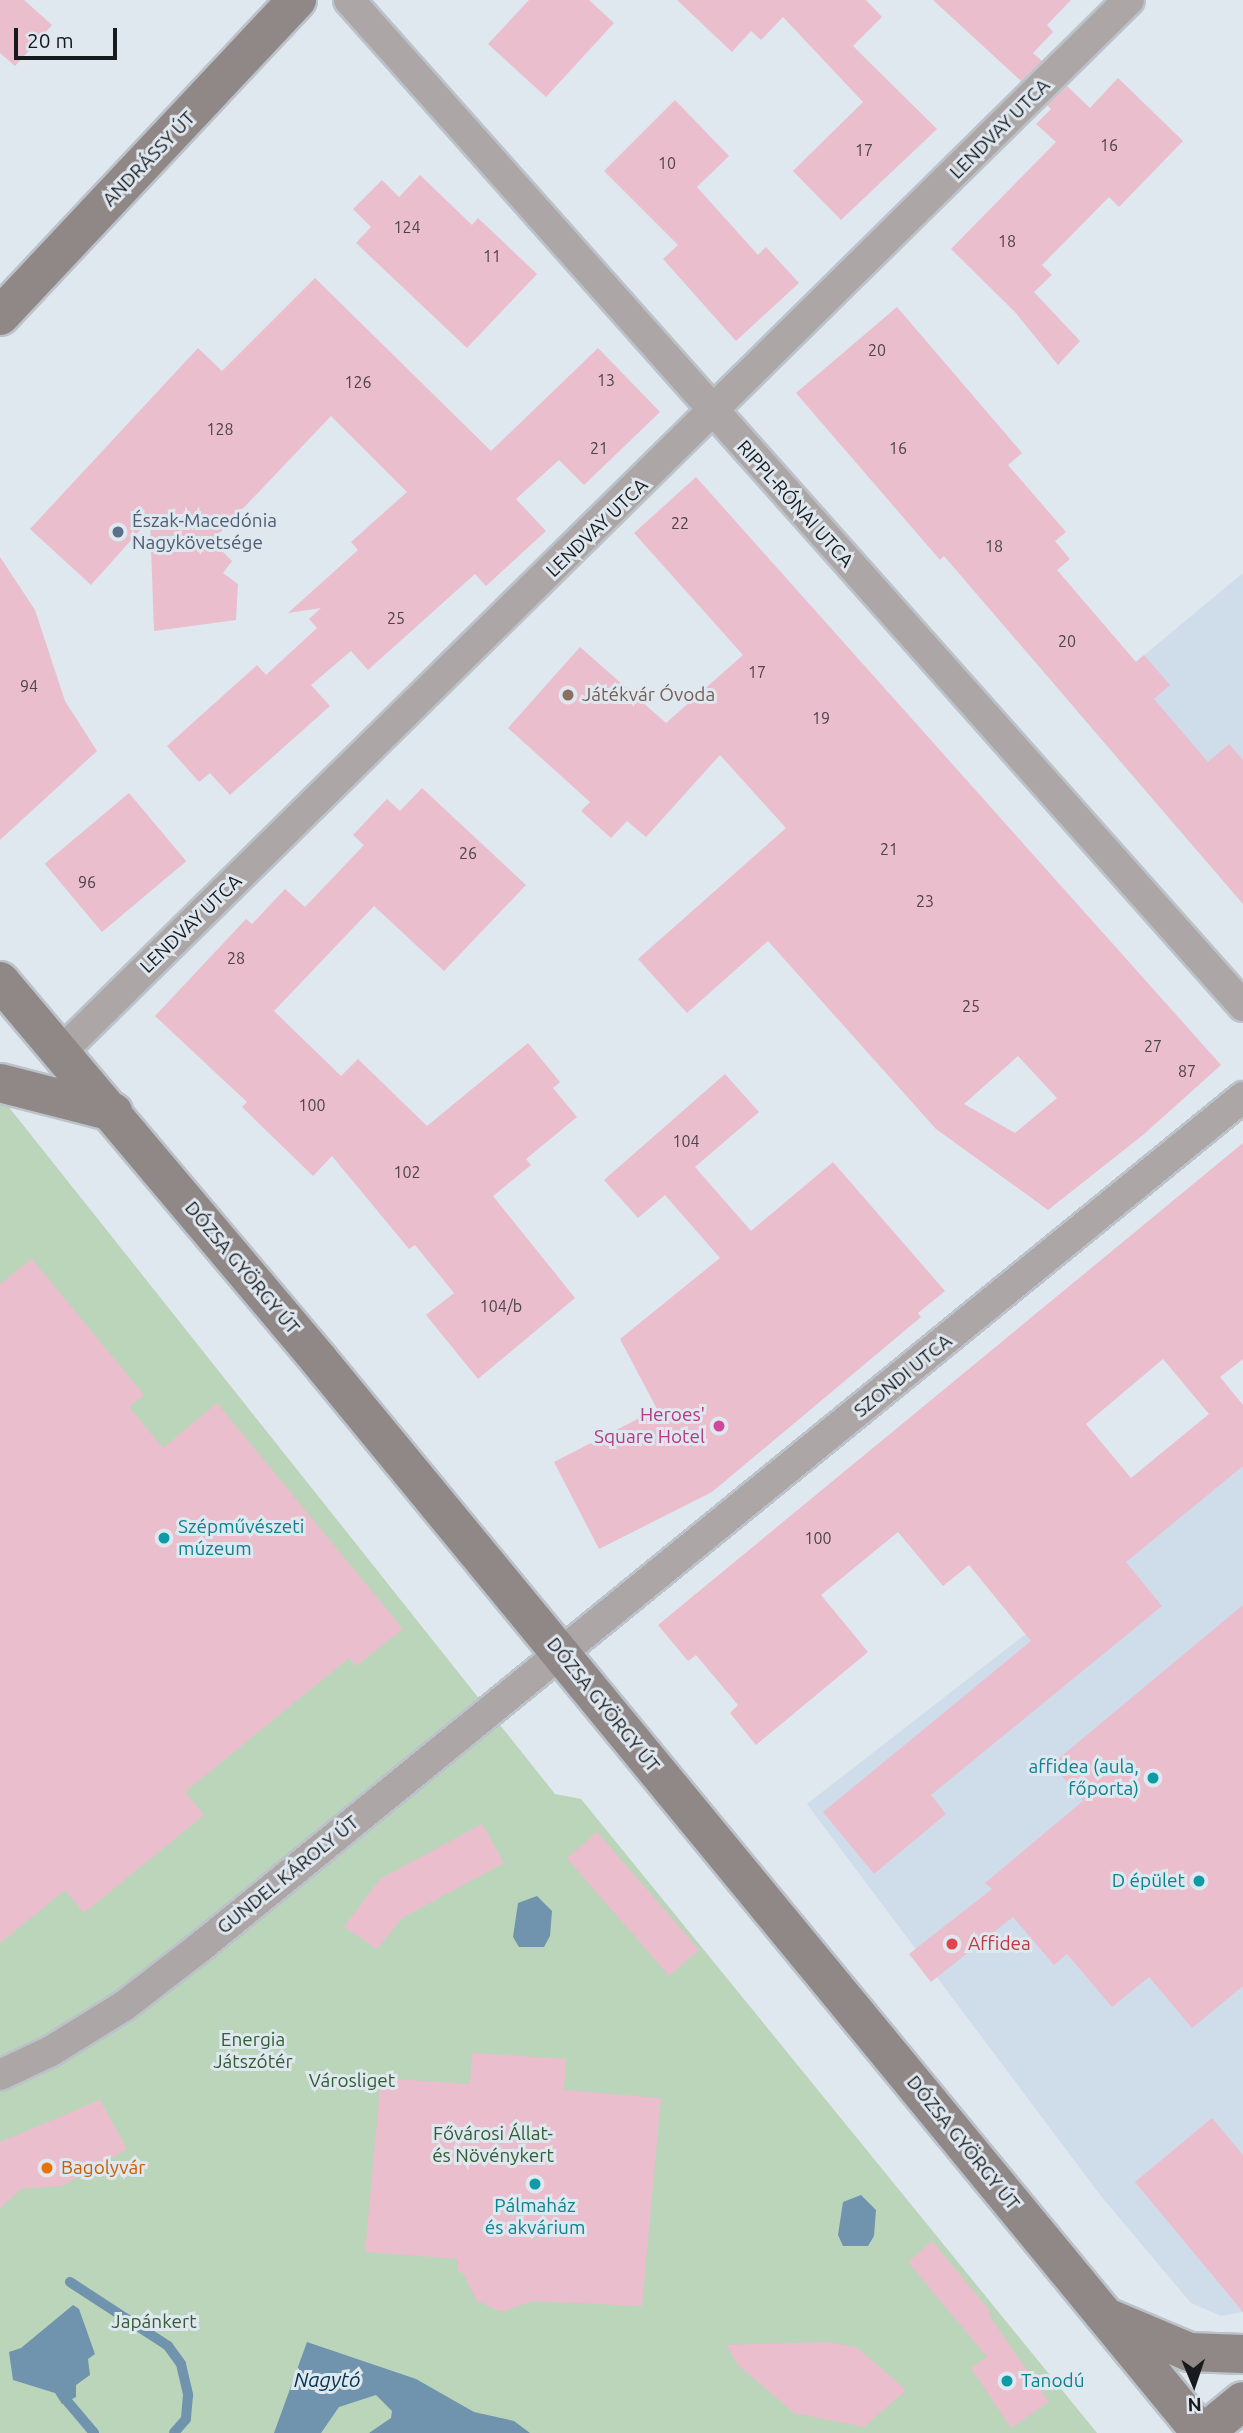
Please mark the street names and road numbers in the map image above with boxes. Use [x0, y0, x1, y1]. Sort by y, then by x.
street label: LENDVAY UTCA [945, 74, 1055, 184]
street label: ANDRÁSSY ÚT [98, 107, 200, 211]
street label: RIPPL-RÓNAI UTCA [732, 436, 858, 572]
street label: LENDVAY UTCA [542, 474, 652, 582]
street label: LENDVAY UTCA [136, 870, 246, 978]
street label: DÓZSA GYÖRGY ÚT [180, 1197, 304, 1339]
street label: SZONDI UTCA [850, 1330, 956, 1422]
street label: DÓZSA GYÖRGY ÚT [542, 1633, 664, 1777]
street label: GUNDEL KÁROLY ÚT [213, 1811, 363, 1939]
street label: DÓZSA GYÖRGY ÚT [902, 2071, 1024, 2215]

